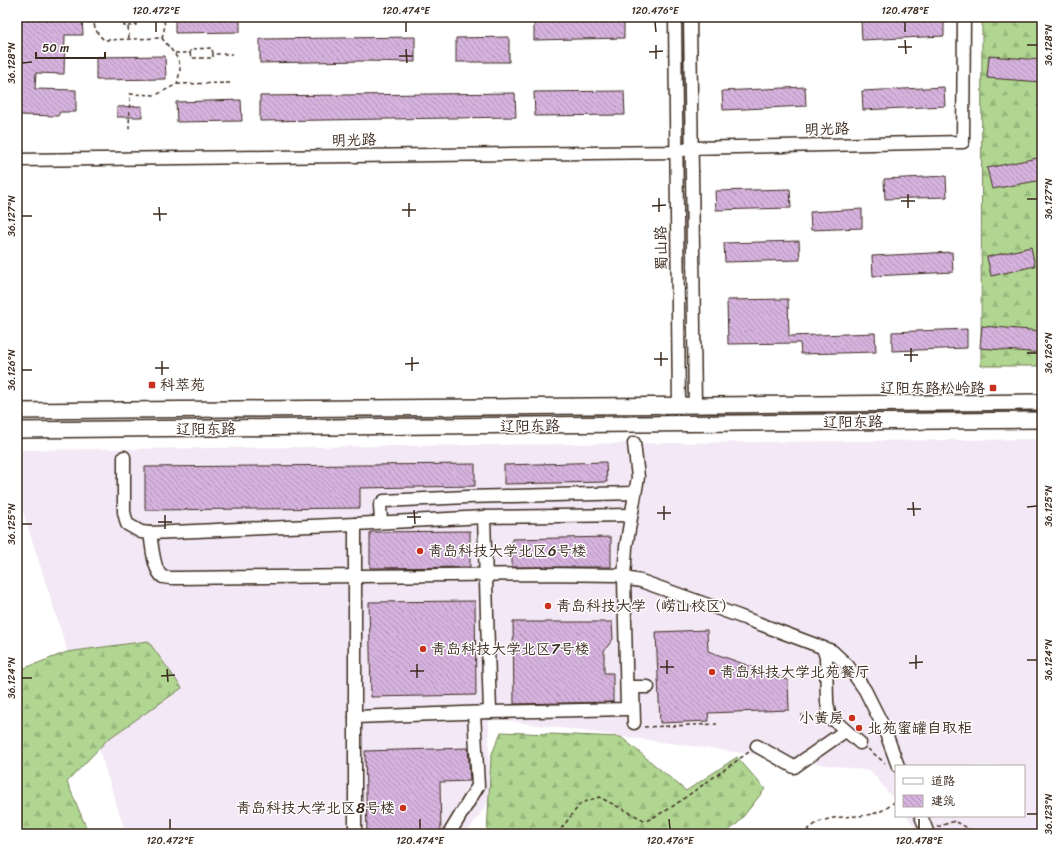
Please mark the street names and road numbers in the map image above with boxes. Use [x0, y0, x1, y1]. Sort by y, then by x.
street label: 明光路 [804, 116, 850, 142]
street label: 明光路 [331, 127, 377, 153]
street label: 蜀山路 [648, 225, 674, 271]
street label: 辽阳东路 [823, 408, 883, 436]
street label: 辽阳东路 [500, 412, 560, 440]
street label: 辽阳东路 [176, 415, 236, 443]

